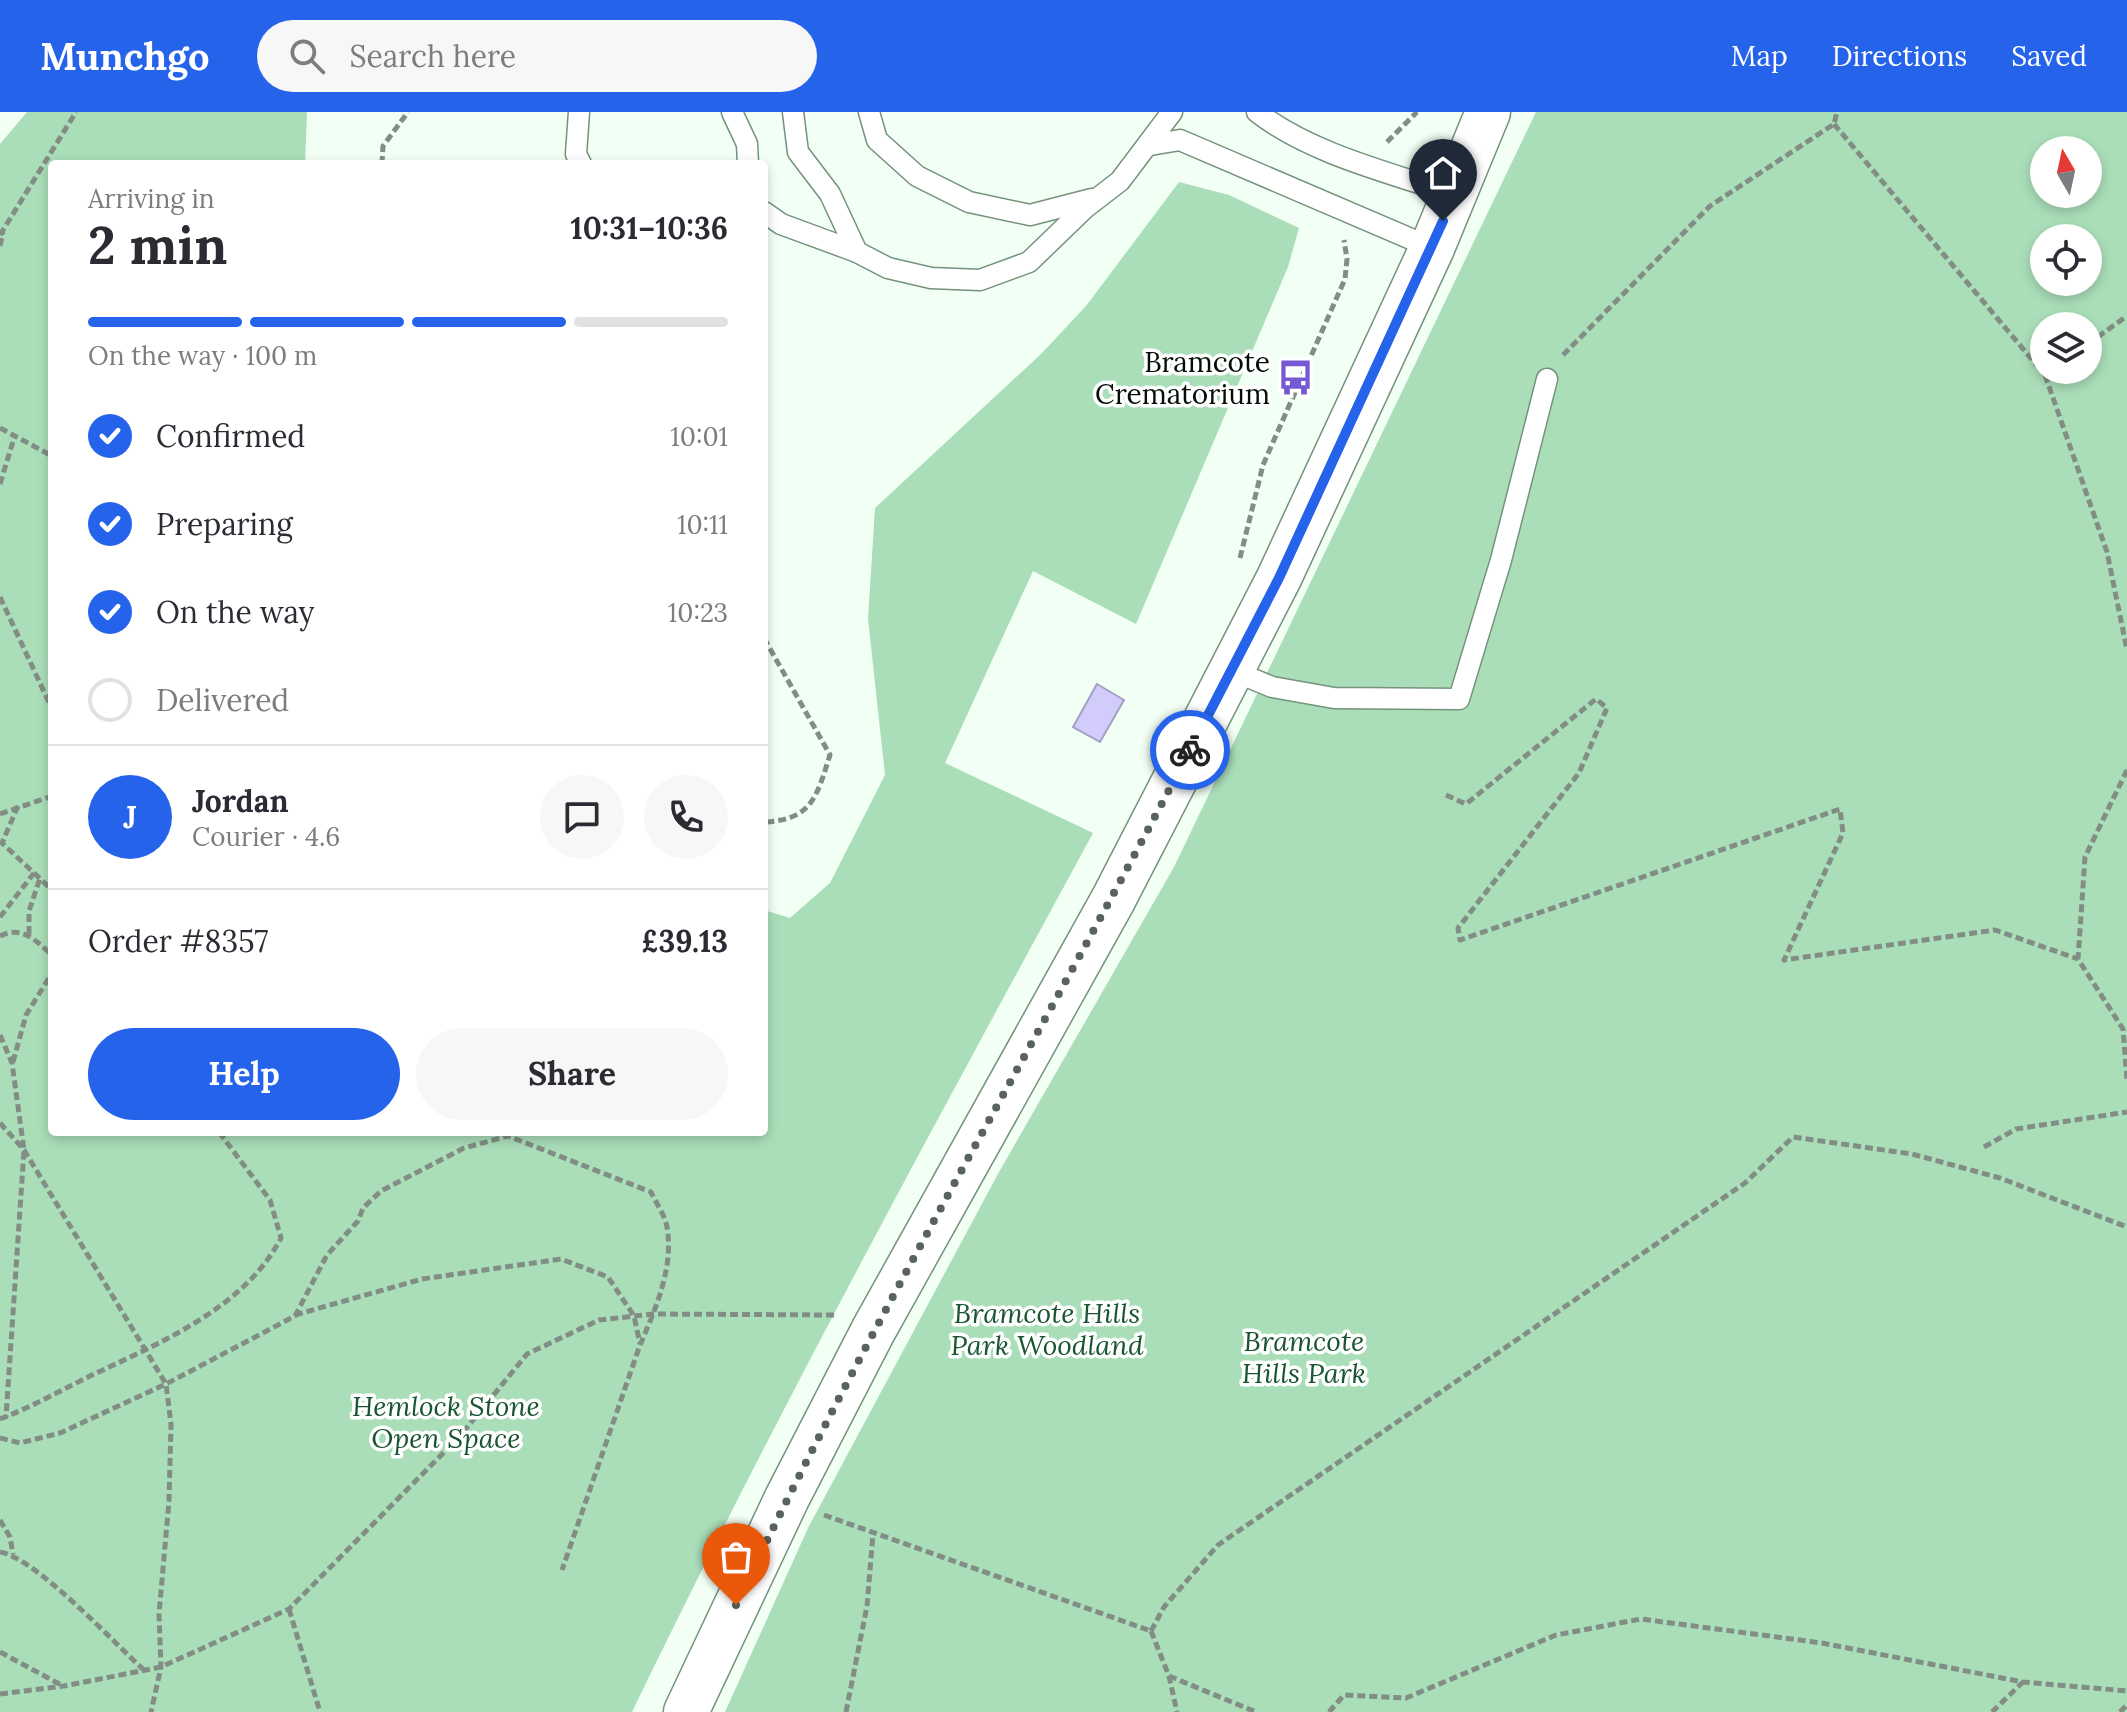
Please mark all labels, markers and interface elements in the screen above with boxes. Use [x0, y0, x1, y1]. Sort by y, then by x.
search box [257, 20, 817, 92]
text: Munchgo [40, 32, 209, 80]
icon: search [285, 34, 329, 78]
text: Search here [349, 37, 516, 75]
text: Map [1731, 38, 1788, 74]
text: Directions [1832, 38, 1967, 74]
text: Saved [2011, 38, 2087, 74]
north arrow [2030, 136, 2102, 208]
map controls [2030, 136, 2102, 384]
pin [1409, 139, 1477, 221]
icon: home [1421, 151, 1465, 195]
text: Arriving in [88, 182, 215, 215]
text: 10:31–10:36 [571, 209, 728, 247]
text: 2 min [88, 212, 227, 278]
button: locate [2030, 224, 2102, 296]
button: layers [2030, 312, 2102, 384]
text: On the way · 100 m [88, 339, 317, 372]
place label: Bramcote Crematorium [1095, 344, 1270, 412]
bus stop icon: Bramcote Crematorium [1277, 359, 1315, 397]
icon: check [88, 414, 132, 458]
text: Confirmed [156, 417, 305, 455]
text: 10:01 [670, 420, 728, 453]
icon: check [88, 502, 132, 546]
text: Preparing [156, 505, 293, 543]
text: 10:11 [677, 508, 728, 541]
icon: check [88, 590, 132, 634]
text: On the way [156, 593, 314, 631]
text: 10:23 [668, 596, 728, 629]
text: Delivered [156, 681, 289, 719]
courier [1150, 710, 1230, 790]
icon: bike [1168, 728, 1212, 772]
button: chat [540, 775, 624, 859]
button: phone [644, 775, 728, 859]
text: Jordan [192, 782, 289, 820]
text: J [123, 798, 137, 836]
text: Courier · 4.6 [192, 820, 340, 853]
text: Order #8357 [88, 922, 268, 960]
text: £39.13 [641, 922, 728, 960]
button: Help [88, 1028, 400, 1120]
button: Share [416, 1028, 728, 1120]
park label: Bramcote Hills Park Woodland [951, 1295, 1144, 1363]
park label: Bramcote Hills Park [1242, 1323, 1366, 1391]
park label: Hemlock Stone Open Space [352, 1388, 540, 1456]
pin [702, 1523, 770, 1605]
icon: bag [714, 1535, 758, 1579]

